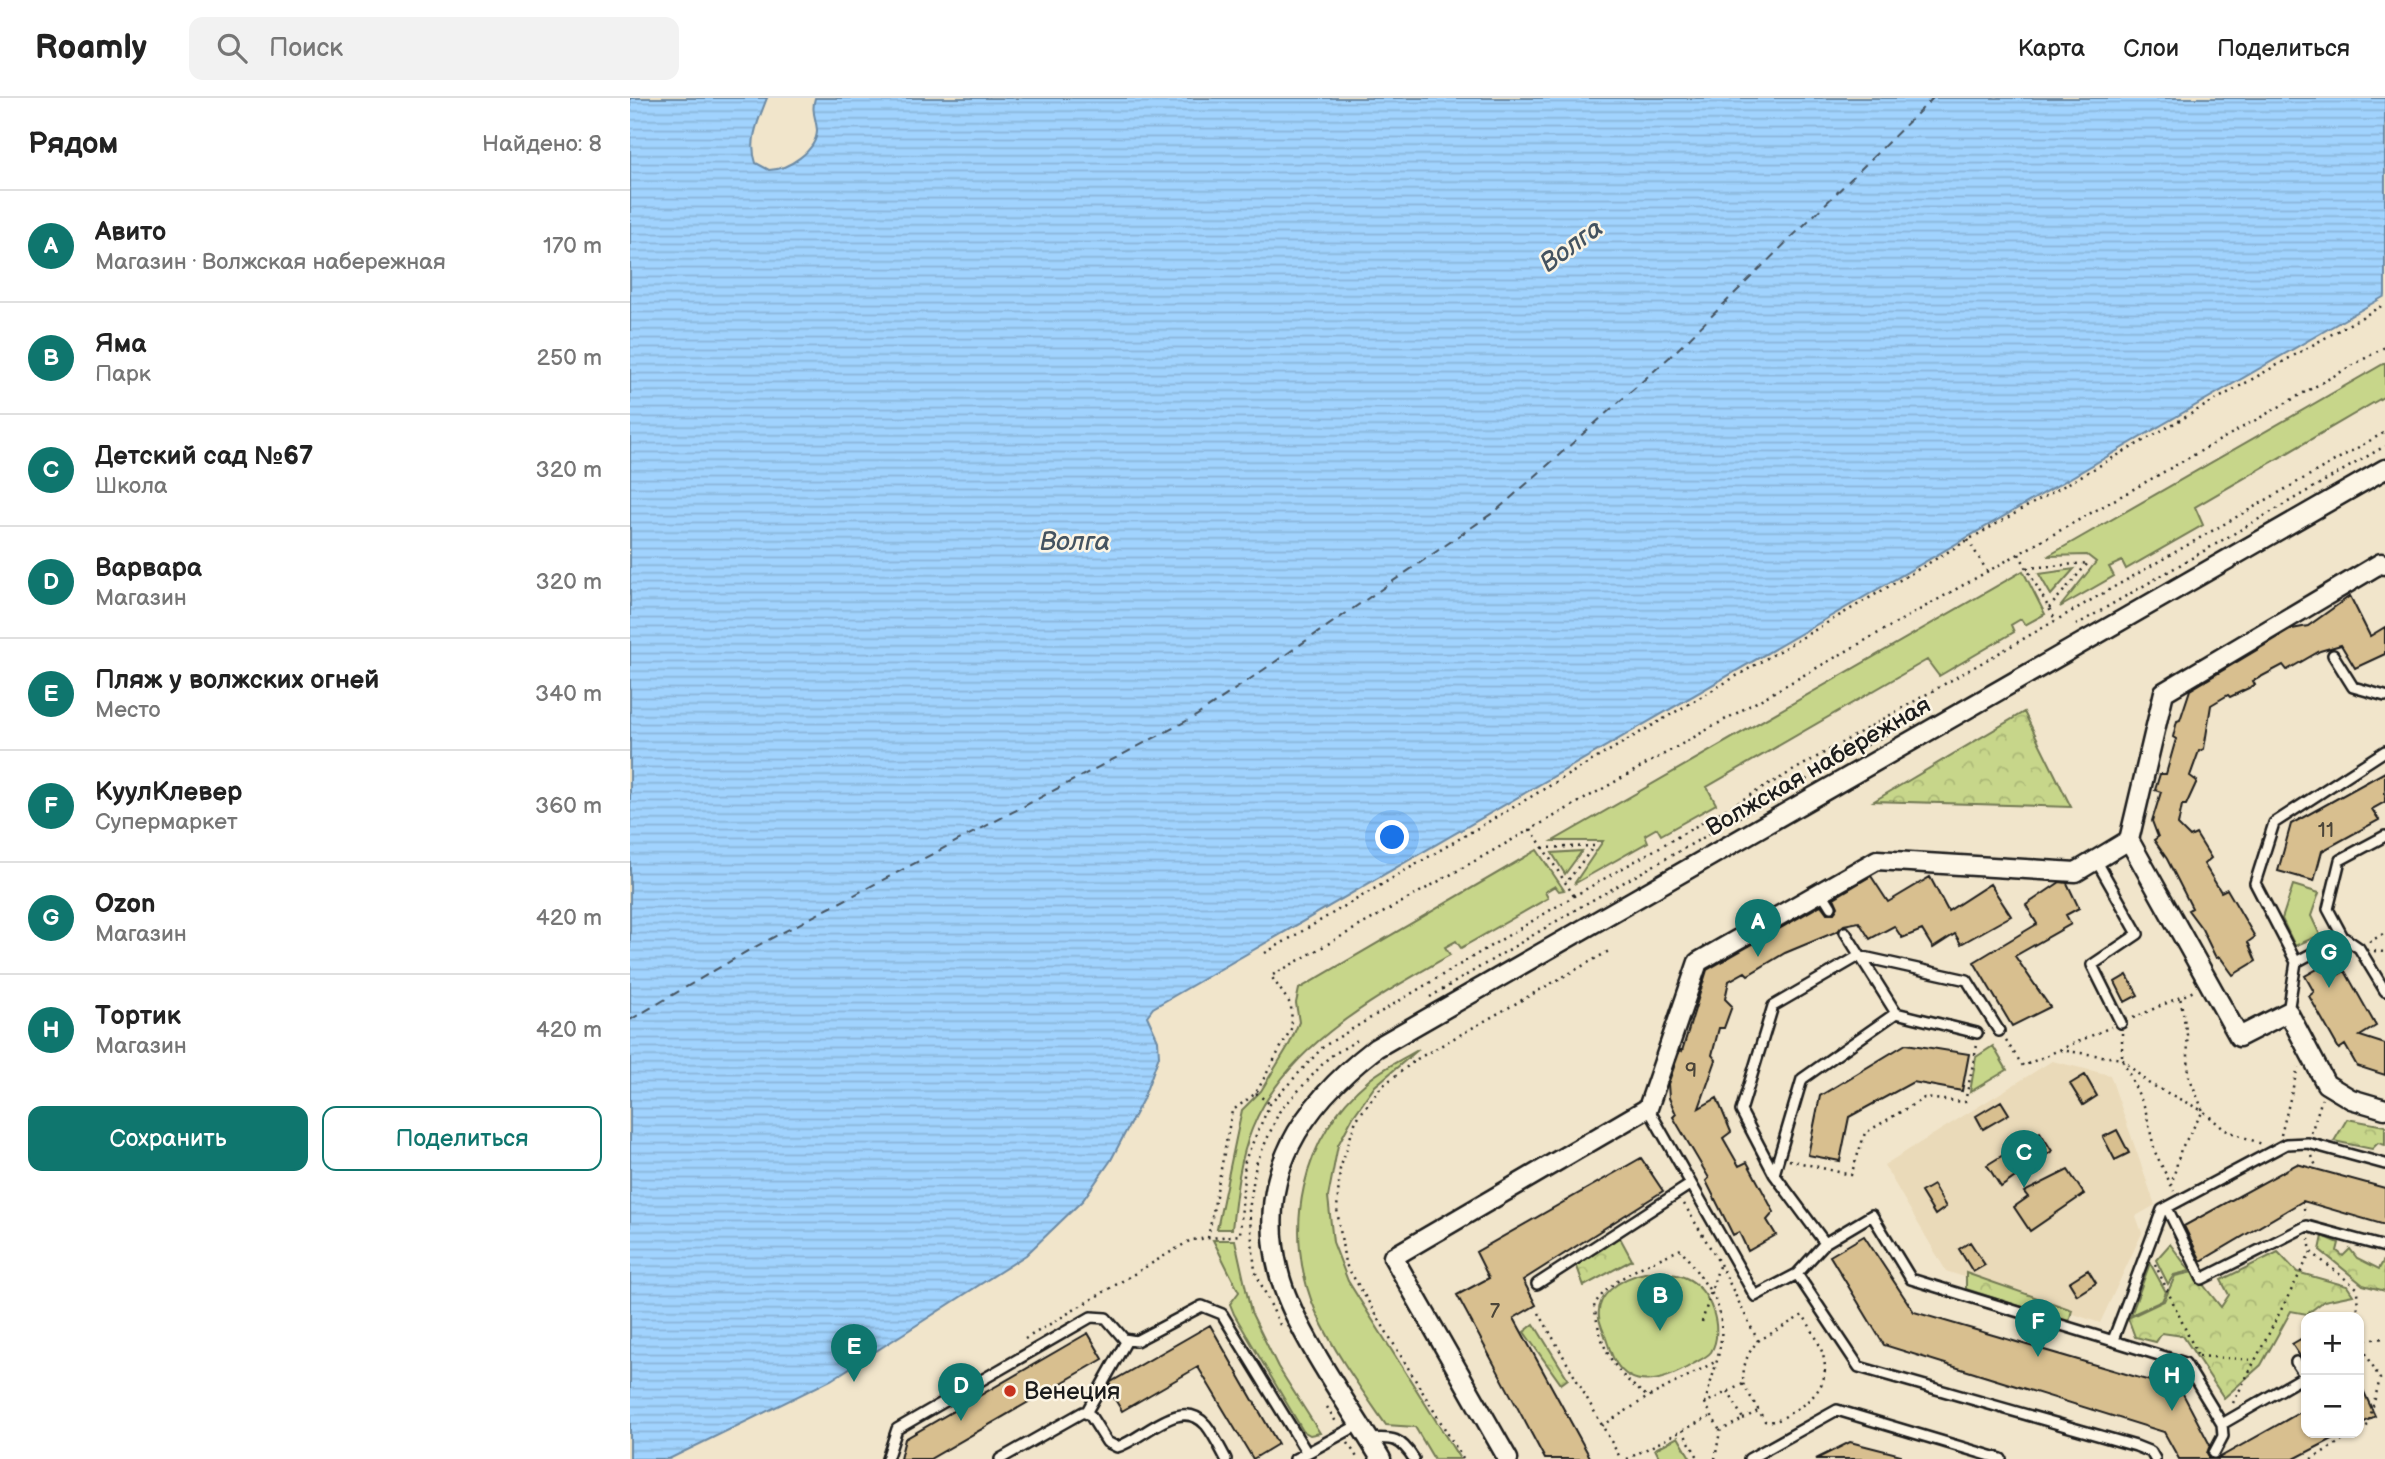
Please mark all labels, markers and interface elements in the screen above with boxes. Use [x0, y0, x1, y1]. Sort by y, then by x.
search box [189, 17, 679, 80]
text: Roamly [35, 28, 147, 68]
icon: search [213, 29, 251, 67]
text: Поиск [269, 33, 343, 64]
text: Карта [2018, 34, 2085, 63]
text: Слои [2123, 34, 2179, 63]
text: Поделиться [2217, 34, 2350, 63]
text: Рядом [28, 126, 118, 162]
text: Найдено: 8 [482, 130, 602, 158]
water label: Волга [1534, 213, 1609, 279]
text: Авито [95, 217, 166, 248]
text: A [44, 232, 58, 260]
text: 170 m [543, 232, 602, 260]
text: Магазин · Волжская набережная [95, 248, 446, 276]
text: Яма [95, 329, 146, 360]
text: B [43, 344, 59, 372]
text: 250 m [536, 344, 602, 372]
text: Парк [95, 360, 151, 388]
text: Детский сад №67 [95, 441, 313, 472]
text: C [43, 456, 59, 484]
text: 320 m [536, 456, 602, 484]
text: Школа [95, 472, 168, 500]
water label: Волга [1040, 527, 1110, 558]
text: Варвара [95, 553, 202, 584]
text: D [43, 568, 59, 596]
text: 320 m [536, 568, 602, 596]
text: Магазин [95, 584, 187, 612]
text: Пляж у волжских огней [95, 665, 379, 696]
text: E [44, 680, 58, 708]
text: 340 m [535, 680, 602, 708]
street label: Волжская набережная [1701, 690, 1936, 843]
text: Место [95, 696, 161, 724]
text: КуулКлевер [95, 777, 242, 808]
text: F [44, 792, 58, 820]
text: 360 m [535, 792, 602, 820]
text: Супермаркет [95, 808, 238, 836]
house number: 11 [2318, 818, 2334, 843]
your location [1375, 820, 1409, 854]
text: Ozon [95, 889, 156, 920]
pin: A [1735, 899, 1781, 957]
text: G [43, 904, 59, 932]
text: 420 m [536, 904, 602, 932]
text: Магазин [95, 920, 187, 948]
pin: G [2306, 930, 2352, 988]
text: Тортик [95, 1001, 181, 1032]
text: H [42, 1016, 60, 1044]
text: 420 m [536, 1016, 602, 1044]
text: Магазин [95, 1032, 187, 1060]
house number: 9 [1685, 1058, 1697, 1083]
button: Сохранить [28, 1106, 308, 1171]
button: Поделиться [322, 1106, 602, 1171]
pin: C [2001, 1130, 2047, 1188]
pin: B [1637, 1273, 1683, 1331]
house number: 7 [1490, 1299, 1501, 1324]
pin: F [2015, 1299, 2061, 1357]
map controls [2301, 1312, 2364, 1438]
button: + [2301, 1312, 2364, 1375]
pin: E [831, 1324, 877, 1382]
pin: H [2149, 1353, 2195, 1411]
pin: D [938, 1363, 984, 1421]
button: − [2301, 1375, 2364, 1438]
place label: Венеция [1024, 1377, 1120, 1406]
marker: Венеция [1002, 1383, 1018, 1399]

